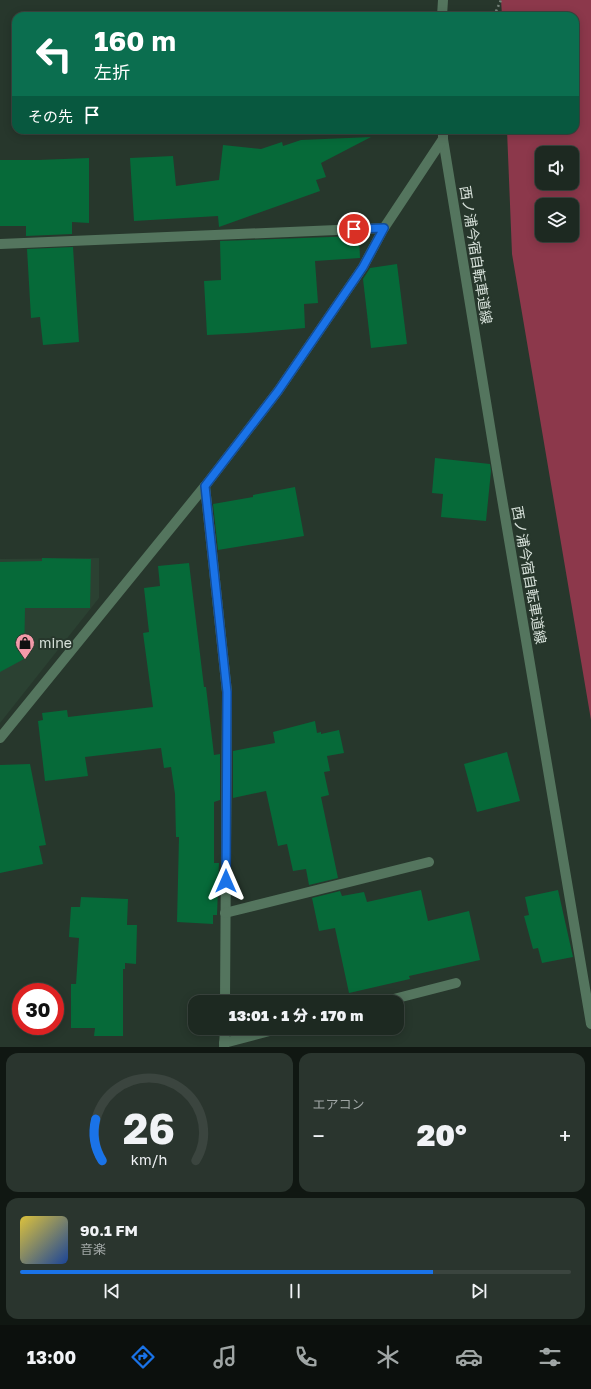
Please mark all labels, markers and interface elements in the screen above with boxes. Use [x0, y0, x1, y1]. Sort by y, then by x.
text: 160 m [94, 24, 176, 57]
icon: left [28, 28, 80, 80]
text: 左折 [94, 61, 130, 83]
icon: arrive [81, 104, 103, 126]
text: その先 [28, 107, 73, 125]
map controls [535, 146, 579, 242]
button: sound [535, 146, 579, 190]
street label: 西ノ浦今宿自転車道線 [457, 184, 496, 325]
button: layers [535, 198, 579, 242]
pin [337, 212, 371, 246]
icon: arrive [343, 218, 365, 240]
street label: 西ノ浦今宿自転車道線 [509, 505, 550, 645]
shop icon: mine [14, 632, 36, 660]
place label: mine [39, 634, 72, 651]
position arrow [205, 860, 247, 902]
speed limit sign: 30 [12, 983, 64, 1035]
text: 13:01 · 1 分 · 170 m [229, 1006, 363, 1024]
text: エアコン [313, 1096, 365, 1112]
text: 26 [123, 1102, 175, 1152]
text: 20° [417, 1117, 467, 1153]
text: − [313, 1122, 325, 1149]
text: + [559, 1122, 571, 1149]
text: km/h [131, 1150, 167, 1167]
text: 90.1 FM [80, 1221, 138, 1239]
text: 音楽 [80, 1241, 106, 1257]
icon: previous [101, 1280, 123, 1302]
icon: pause [284, 1280, 306, 1302]
icon: next [468, 1280, 490, 1302]
icon: directions [129, 1343, 157, 1371]
icon: music [211, 1343, 239, 1371]
icon: phone [292, 1343, 320, 1371]
icon: climate [374, 1343, 402, 1371]
icon: car [455, 1343, 483, 1371]
icon: filters [536, 1343, 564, 1371]
text: 13:00 [27, 1346, 76, 1368]

